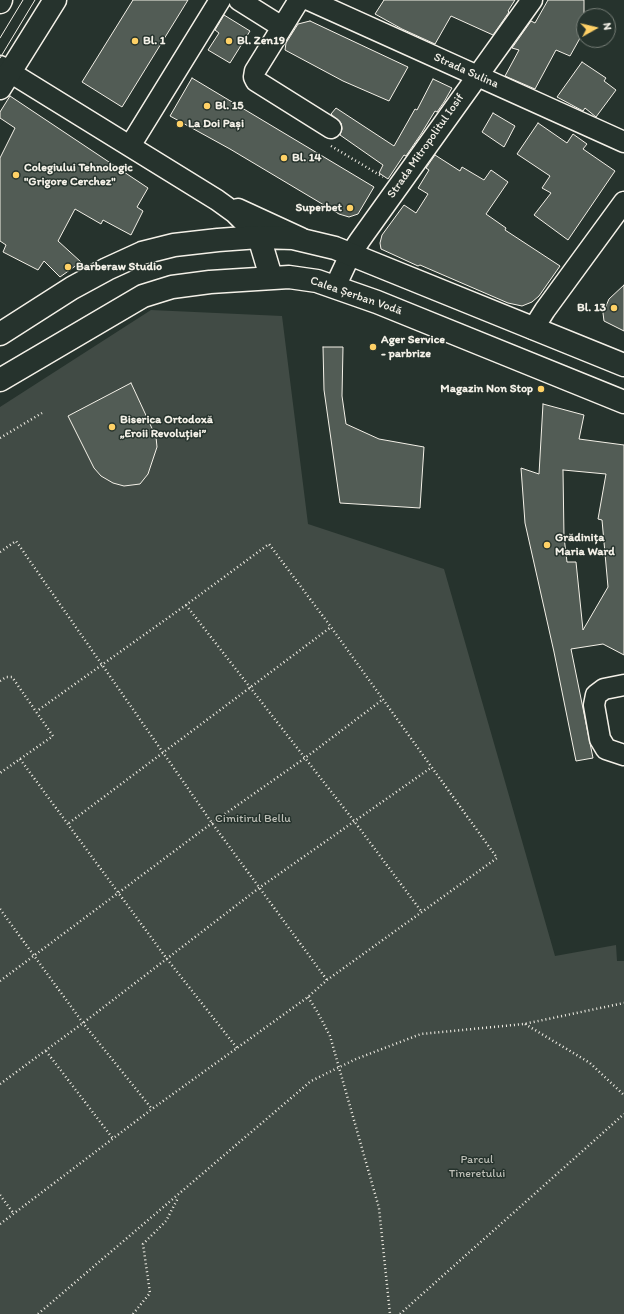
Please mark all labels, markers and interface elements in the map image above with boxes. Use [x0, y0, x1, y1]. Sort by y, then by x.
north arrow [576, 8, 616, 48]
text: N [600, 22, 614, 31]
place label: Bl. 1 [143, 34, 165, 48]
place label: Bl. Zen19 [237, 34, 285, 48]
marker: Bl. 1 [130, 36, 140, 46]
marker: Bl. Zen19 [224, 36, 234, 46]
street label: Strada Sulina [431, 50, 501, 92]
street label: Strada Mitropolitul Iosif [384, 91, 468, 201]
place label: Bl. 15 [215, 99, 244, 113]
marker: Bl. 15 [202, 101, 212, 111]
place label: La Doi Pași [188, 117, 244, 131]
marker: La Doi Pași [175, 119, 185, 129]
place label: Bl. 14 [292, 151, 322, 165]
marker: Bl. 14 [279, 153, 289, 163]
place label: Colegiului Tehnologic "Grigore Cerchez" [24, 161, 133, 189]
marker: Colegiului Tehnologic "Grigore Cerchez" [11, 170, 21, 180]
place label: Superbet [295, 201, 342, 215]
marker: Superbet [345, 203, 355, 213]
place label: Barberaw Studio [76, 260, 162, 274]
marker: Barberaw Studio [63, 262, 73, 272]
street label: Calea Șerban Vodă [308, 273, 404, 319]
place label: Bl. 13 [577, 301, 606, 315]
marker: Bl. 13 [609, 303, 619, 313]
place label: Ager Service - parbrize [381, 333, 445, 361]
marker: Ager Service - parbrize [368, 342, 378, 352]
place label: Magazin Non Stop [440, 382, 533, 396]
marker: Magazin Non Stop [536, 384, 546, 394]
place label: Biserica Ortodoxă „Eroii Revoluției” [120, 413, 213, 441]
marker: Biserica Ortodoxă „Eroii Revoluției” [107, 422, 117, 432]
place label: Grădinița Maria Ward [555, 531, 615, 559]
marker: Grădinița Maria Ward [542, 540, 552, 550]
park label: Cimitirul Bellu [215, 812, 291, 826]
park label: Parcul Tineretului [449, 1153, 505, 1181]

